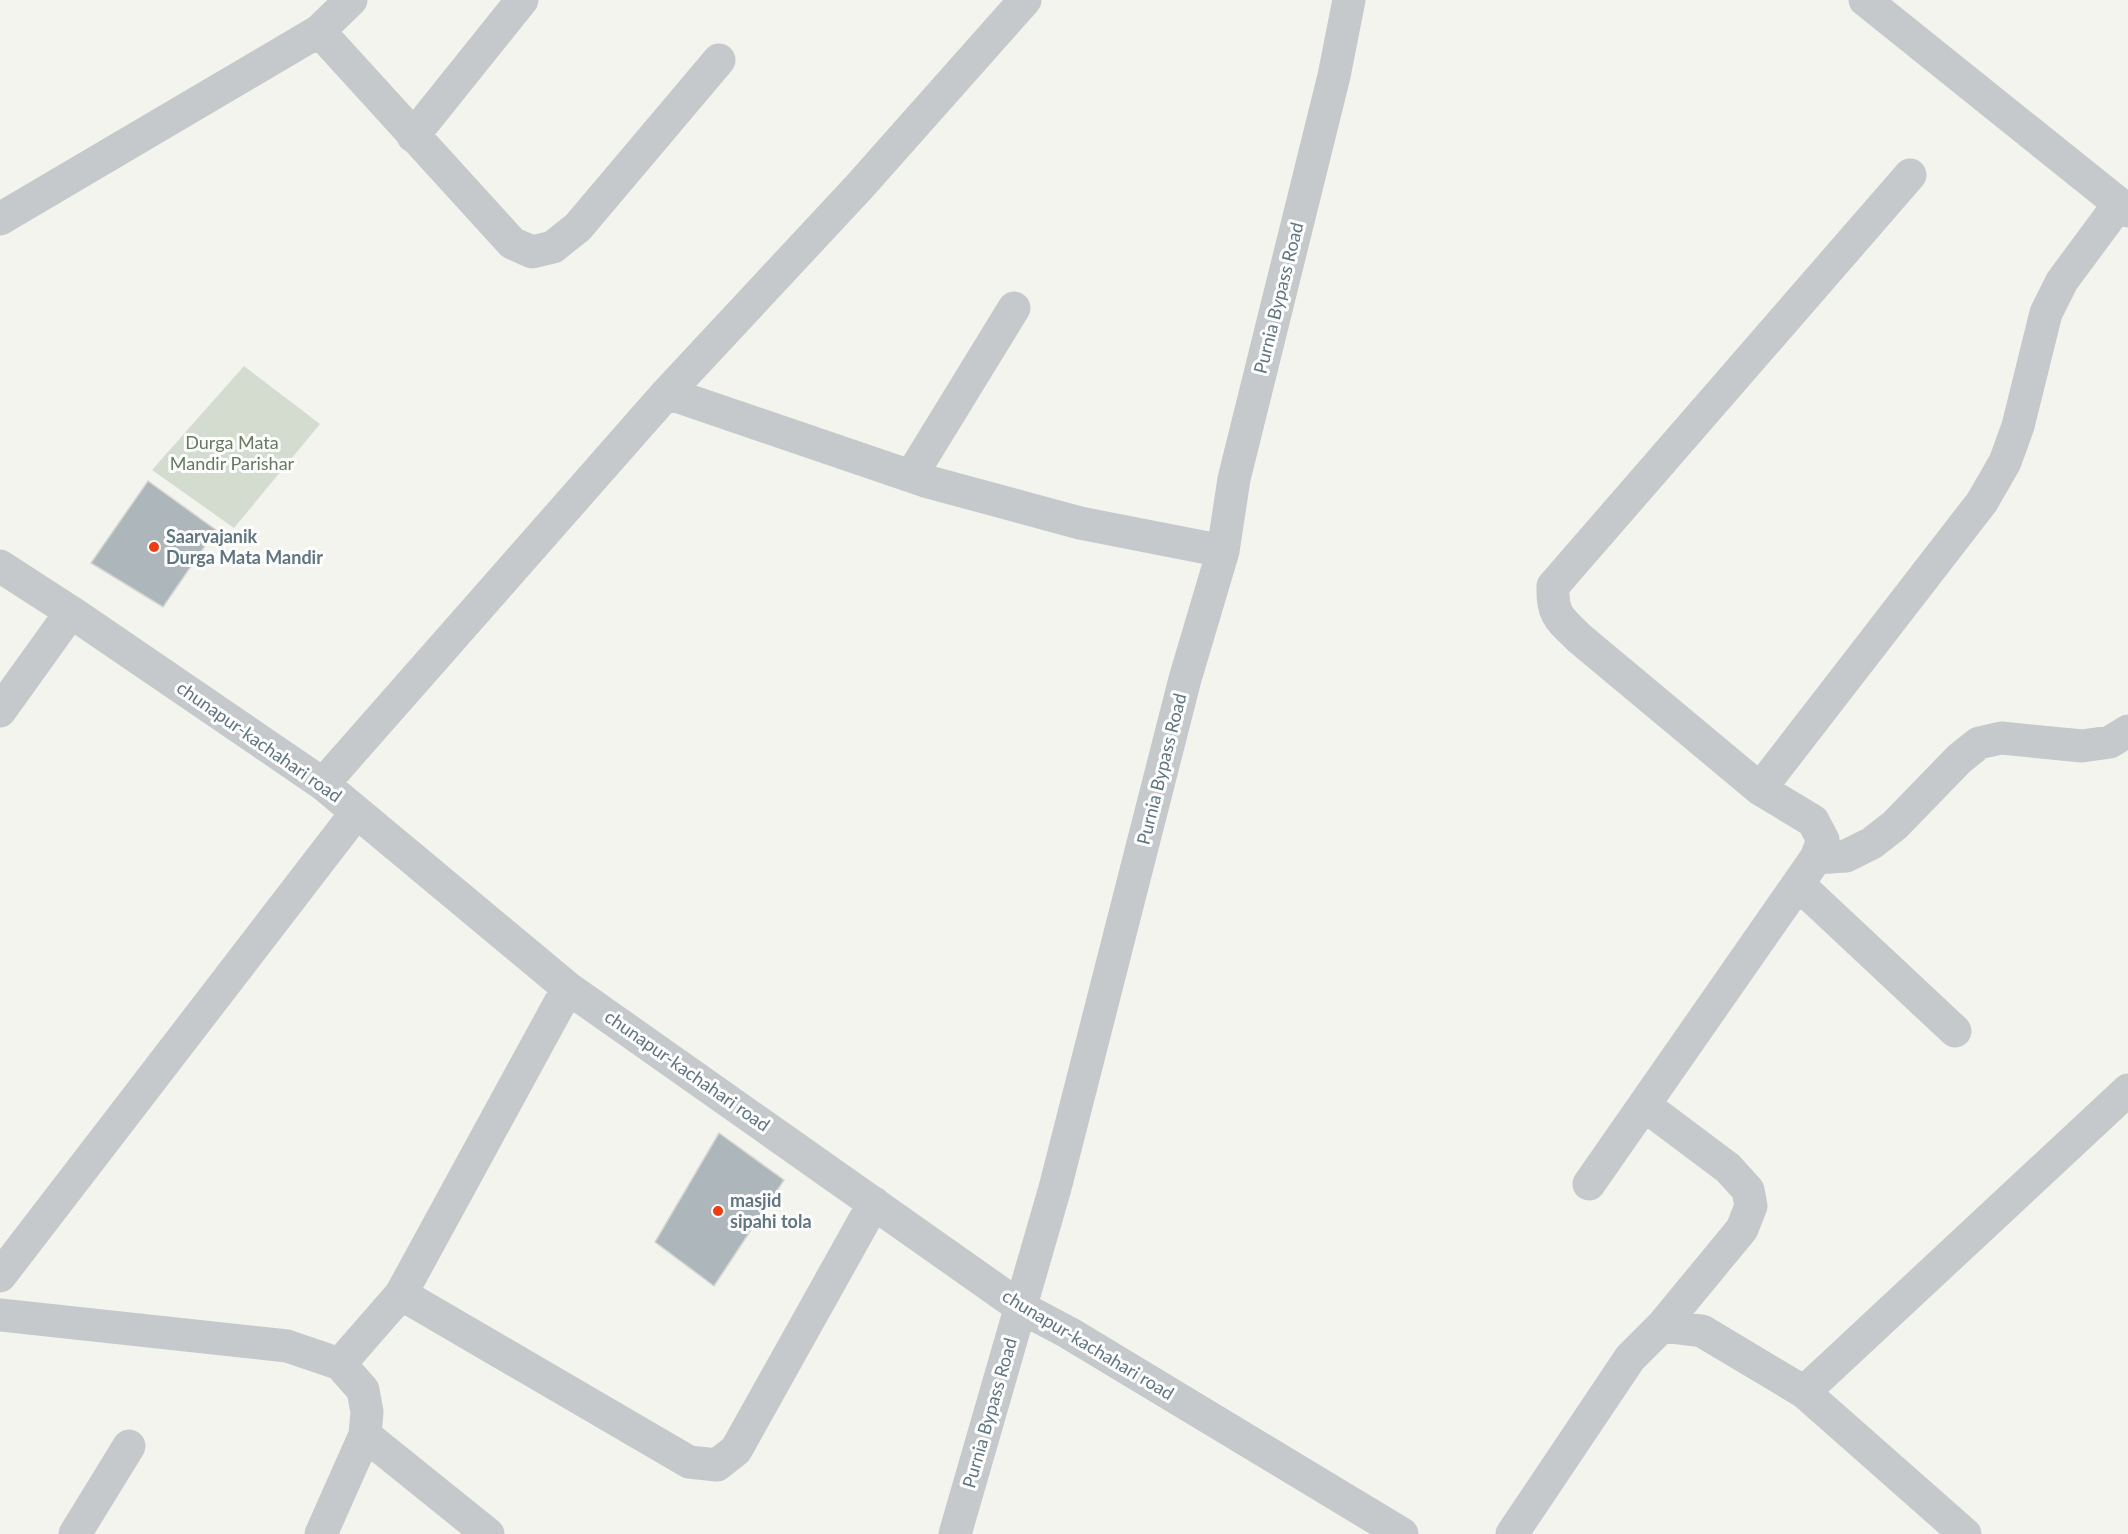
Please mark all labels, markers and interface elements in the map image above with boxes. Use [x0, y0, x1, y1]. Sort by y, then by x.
street label: Purnia Bypass Road [1249, 220, 1307, 376]
park label: Durga Mata Mandir Parishar [170, 431, 295, 474]
place label: Saarvajanik Durga Mata Mandir [166, 525, 323, 568]
marker: Saarvajanik Durga Mata Mandir [147, 540, 161, 554]
street label: chunapur-kachahari road [173, 676, 346, 806]
street label: Purnia Bypass Road [1132, 691, 1190, 847]
street label: chunapur-kachahari road [601, 1005, 774, 1135]
place label: masjid sipahi tola [730, 1189, 812, 1232]
marker: masjid sipahi tola [711, 1204, 725, 1218]
street label: chunapur-kachahari road [999, 1284, 1178, 1404]
street label: Purnia Bypass Road [957, 1335, 1021, 1490]

